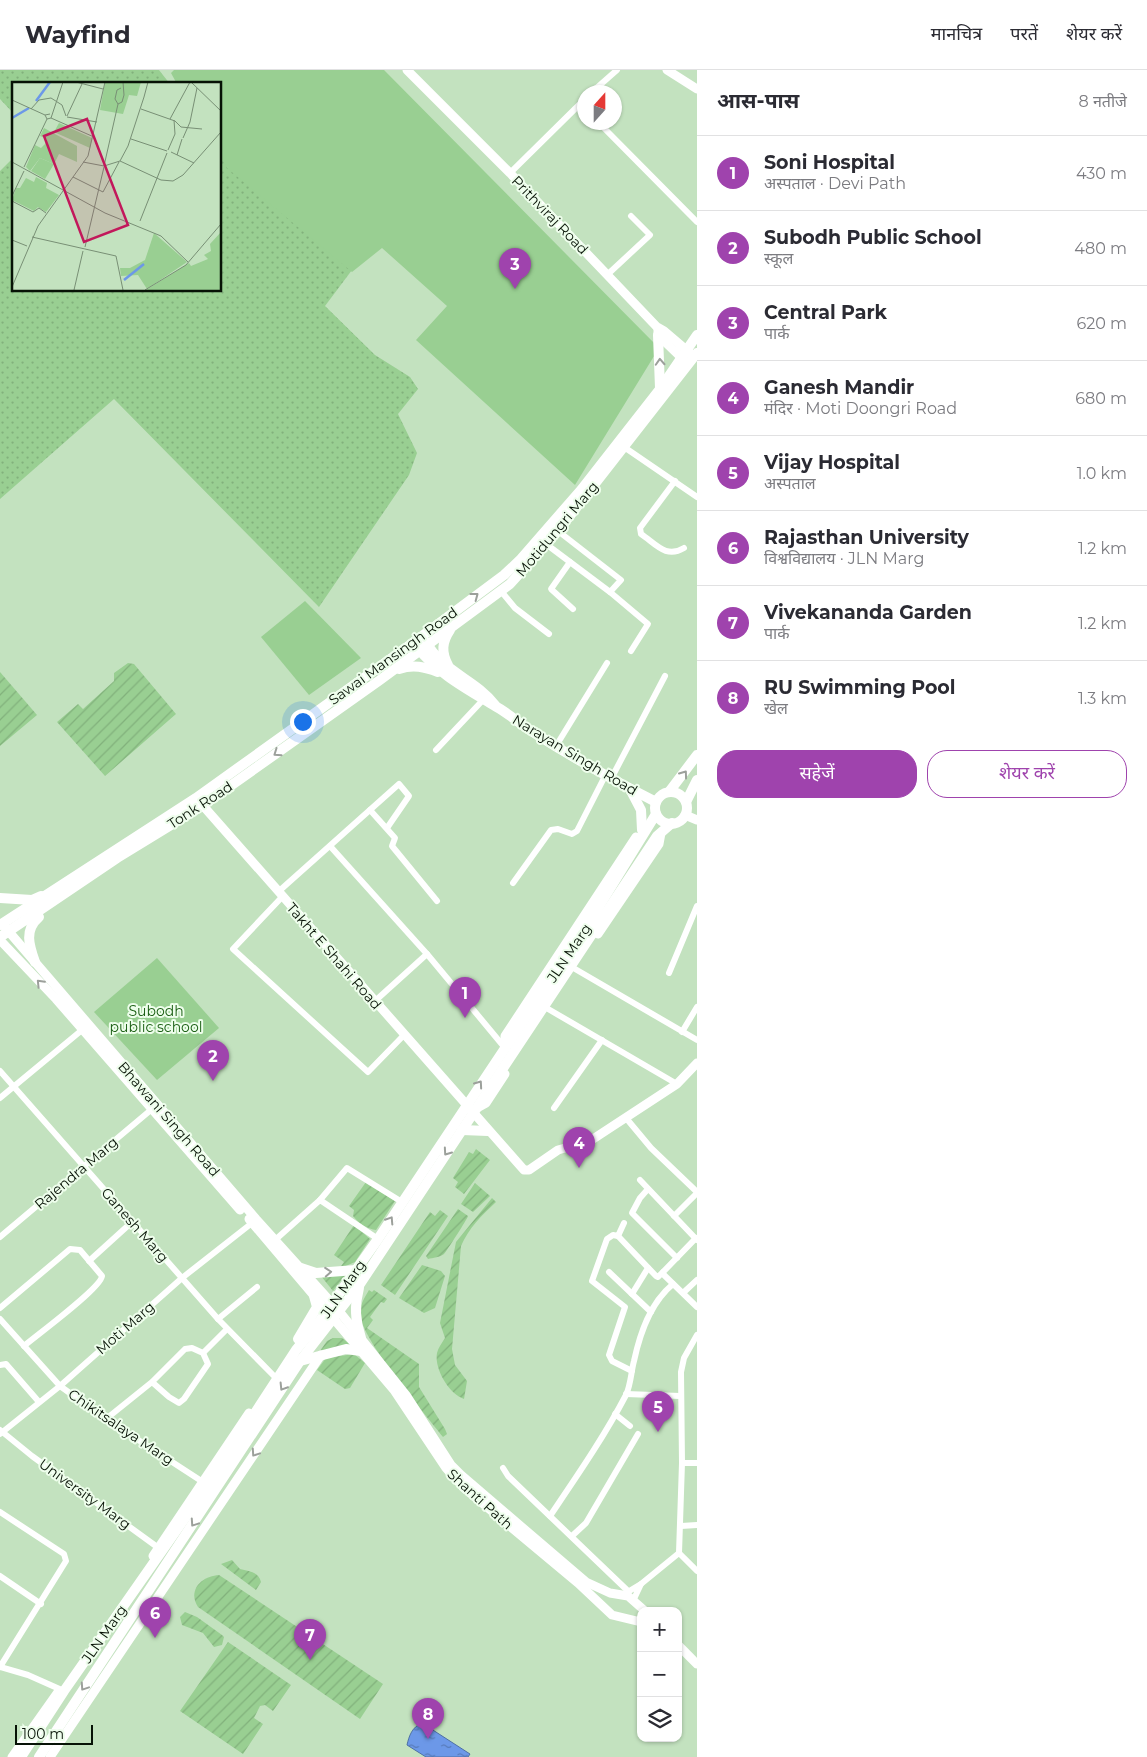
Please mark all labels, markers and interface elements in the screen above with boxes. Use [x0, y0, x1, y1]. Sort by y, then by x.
text: Wayfind [25, 20, 131, 49]
text: मानचित्र [931, 23, 982, 45]
text: परतें [1010, 23, 1038, 45]
text: शेयर करें [1066, 23, 1122, 45]
inset map [12, 82, 221, 291]
north arrow [577, 85, 622, 130]
text: आस-पास [717, 88, 799, 113]
text: 8 नतीजे [1079, 92, 1127, 111]
text: Soni Hospital [764, 151, 895, 174]
text: 1 [730, 164, 736, 183]
text: 430 m [1076, 164, 1127, 183]
street label: Prithviraj Road [508, 172, 592, 258]
text: अस्पताल · Devi Path [764, 174, 906, 193]
text: Subodh Public School [764, 226, 982, 249]
text: 2 [728, 239, 738, 258]
text: 480 m [1074, 239, 1127, 258]
pin: 3 [499, 248, 531, 289]
text: स्कूल [764, 249, 793, 268]
text: Central Park [764, 301, 887, 324]
text: 3 [728, 314, 738, 333]
text: 620 m [1076, 314, 1127, 333]
text: पार्क [764, 324, 790, 343]
one-way arrow [655, 357, 666, 365]
text: Ganesh Mandir [764, 376, 914, 399]
text: 4 [727, 389, 739, 408]
text: 680 m [1075, 389, 1127, 408]
text: मंदिर · Moti Doongri Road [764, 399, 957, 418]
text: Vijay Hospital [764, 451, 900, 474]
text: 5 [728, 464, 738, 483]
text: 1.0 km [1077, 464, 1127, 483]
text: अस्पताल [764, 474, 816, 493]
street label: Motidungri Marg [512, 478, 602, 580]
text: Rajasthan University [764, 526, 969, 549]
text: 6 [728, 539, 738, 558]
text: 1.2 km [1078, 539, 1127, 558]
text: विश्वविद्यालय · JLN Marg [764, 549, 924, 568]
one-way arrow [469, 594, 478, 602]
text: Vivekananda Garden [764, 601, 972, 624]
street label: Sawai Mansingh Road [325, 603, 461, 709]
text: 7 [728, 614, 738, 633]
text: 1.2 km [1078, 614, 1127, 633]
text: पार्क [764, 624, 790, 643]
text: RU Swimming Pool [764, 676, 956, 699]
text: 8 [728, 689, 738, 708]
text: 1.3 km [1078, 689, 1127, 708]
text: खेल [764, 699, 788, 718]
your location [290, 709, 316, 735]
street label: Narayan Singh Road [509, 711, 641, 799]
one-way arrow [273, 747, 283, 756]
button: सहेजें [717, 750, 917, 798]
button: शेयर करें [927, 750, 1127, 798]
one-way arrow [678, 770, 687, 780]
street label: Tonk Road [164, 777, 236, 833]
street label: Takht E Shahi Road [283, 899, 385, 1013]
street label: JLN Marg [542, 920, 595, 987]
pin: 1 [449, 977, 481, 1018]
one-way arrow [37, 979, 46, 988]
park label: Subodh public school [110, 1002, 202, 1036]
pin: 2 [197, 1040, 229, 1081]
street label: Bhawani Singh Road [114, 1058, 224, 1180]
one-way arrow [473, 1081, 482, 1090]
pin: 4 [563, 1127, 595, 1168]
street label: Rajendra Marg [31, 1133, 121, 1213]
one-way arrow [444, 1146, 453, 1156]
street label: Ganesh Marg [97, 1184, 173, 1266]
one-way arrow [384, 1216, 393, 1226]
street label: JLN Marg [316, 1256, 370, 1322]
one-way arrow [324, 1267, 332, 1278]
street label: Moti Marg [92, 1298, 158, 1358]
one-way arrow [280, 1382, 290, 1391]
street label: Chikitsalaya Marg [65, 1385, 177, 1469]
pin: 5 [642, 1391, 674, 1432]
one-way arrow [252, 1448, 261, 1457]
street label: University Marg [35, 1455, 135, 1533]
street label: Shanti Path [443, 1465, 517, 1533]
one-way arrow [191, 1517, 200, 1527]
pin: 6 [139, 1597, 171, 1638]
street label: JLN Marg [77, 1601, 131, 1667]
map controls [637, 1607, 682, 1742]
button: + [637, 1607, 682, 1652]
pin: 7 [294, 1619, 326, 1660]
button: − [637, 1652, 682, 1697]
one-way arrow [81, 1681, 90, 1691]
button: layers [637, 1697, 682, 1742]
pin: 8 [412, 1698, 444, 1739]
scale bar [15, 1722, 92, 1745]
text: 100 m [22, 1725, 64, 1743]

